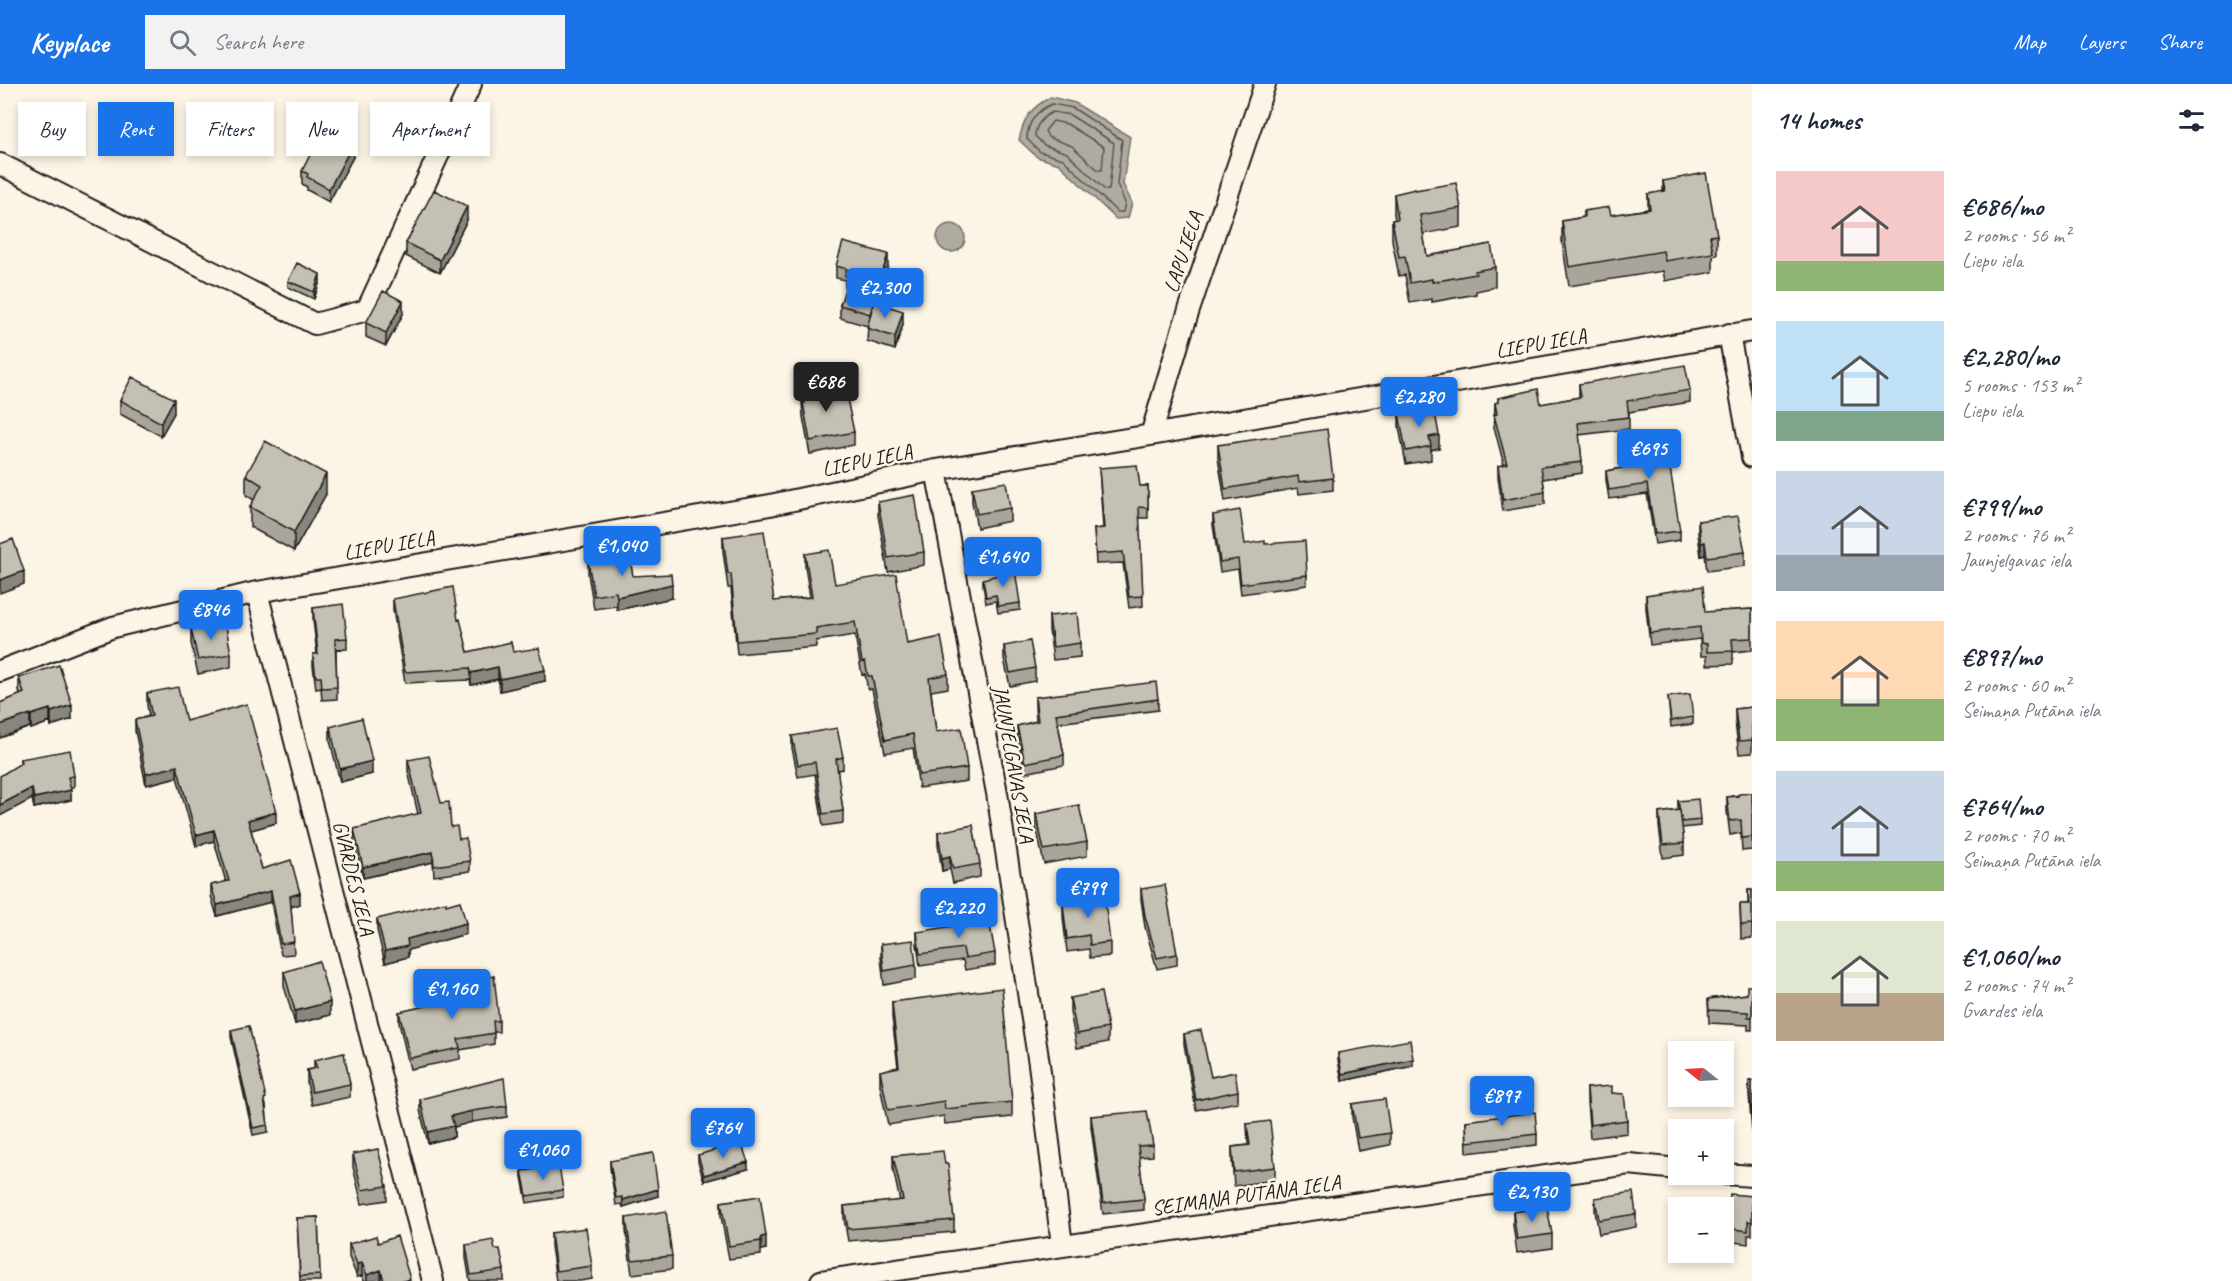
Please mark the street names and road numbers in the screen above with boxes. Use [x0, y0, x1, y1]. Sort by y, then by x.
street label: LAPU IELA [1158, 208, 1208, 296]
street label: LIEPU IELA [1494, 322, 1589, 364]
street label: LIEPU IELA [820, 438, 915, 482]
street label: LIEPU IELA [342, 524, 437, 566]
street label: JAUNJELGAVAS IELA [987, 682, 1041, 845]
street label: GVARDES IELA [327, 818, 381, 938]
street label: SEIMAŅA PUTĀNA IELA [1150, 1169, 1343, 1221]

